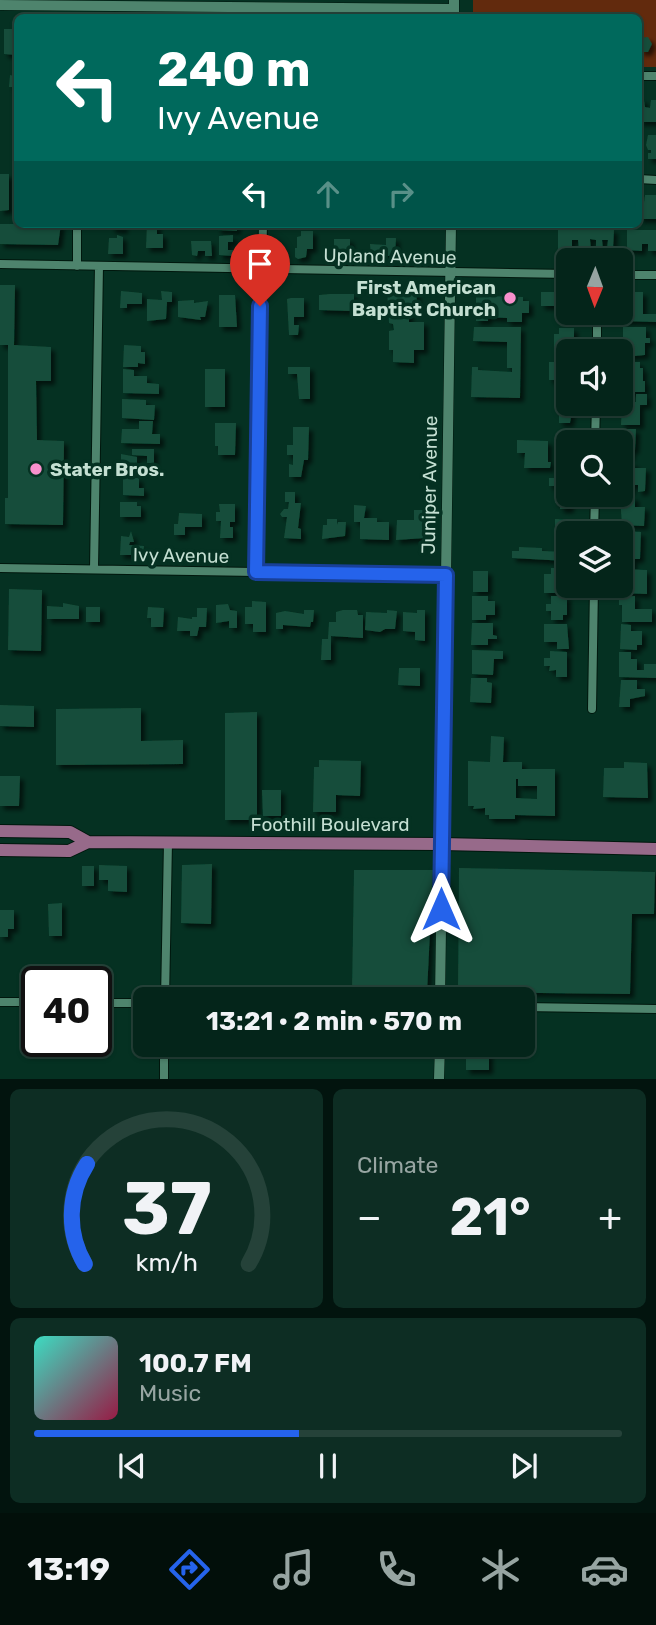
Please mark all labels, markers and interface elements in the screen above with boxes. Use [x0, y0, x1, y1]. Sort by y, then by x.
text: 240 m [157, 40, 311, 98]
icon: left [42, 42, 133, 133]
text: Ivy Avenue [157, 99, 319, 137]
icon: left [236, 175, 274, 213]
icon: ahead [309, 175, 347, 213]
icon: right [382, 175, 420, 213]
pin [230, 234, 290, 306]
street label: Upland Avenue [323, 244, 457, 269]
icon: arrive [241, 245, 279, 283]
north arrow [556, 248, 634, 326]
map controls [556, 248, 633, 598]
place label: First American Baptist Church [352, 276, 496, 321]
marker: First American Baptist Church [502, 290, 518, 306]
button: sound [556, 339, 633, 416]
street label: Juniper Avenue [417, 415, 442, 555]
button: search [556, 430, 633, 507]
place label: Stater Bros. [50, 458, 165, 481]
marker: Stater Bros. [28, 461, 44, 477]
button: layers [556, 521, 633, 598]
street label: Ivy Avenue [133, 543, 229, 568]
street label: Foothill Boulevard [251, 813, 410, 836]
position arrow [404, 872, 478, 946]
speed limit sign: 40 [21, 966, 112, 1057]
text: 13:21 · 2 min · 570 m [206, 1006, 462, 1037]
text: Climate [357, 1151, 438, 1179]
text: 37 [122, 1167, 211, 1253]
text: 21° [450, 1186, 531, 1248]
text: − [357, 1194, 382, 1240]
text: + [598, 1194, 622, 1240]
text: km/h [135, 1248, 198, 1277]
text: 100.7 FM [139, 1348, 252, 1379]
text: Music [139, 1379, 201, 1407]
icon: previous [113, 1447, 151, 1485]
icon: pause [309, 1447, 347, 1485]
icon: next [505, 1447, 543, 1485]
icon: directions [165, 1545, 214, 1594]
icon: music [269, 1545, 318, 1594]
icon: phone [372, 1545, 421, 1594]
icon: climate [476, 1545, 525, 1594]
icon: car [580, 1545, 629, 1594]
text: 13:19 [27, 1550, 110, 1588]

